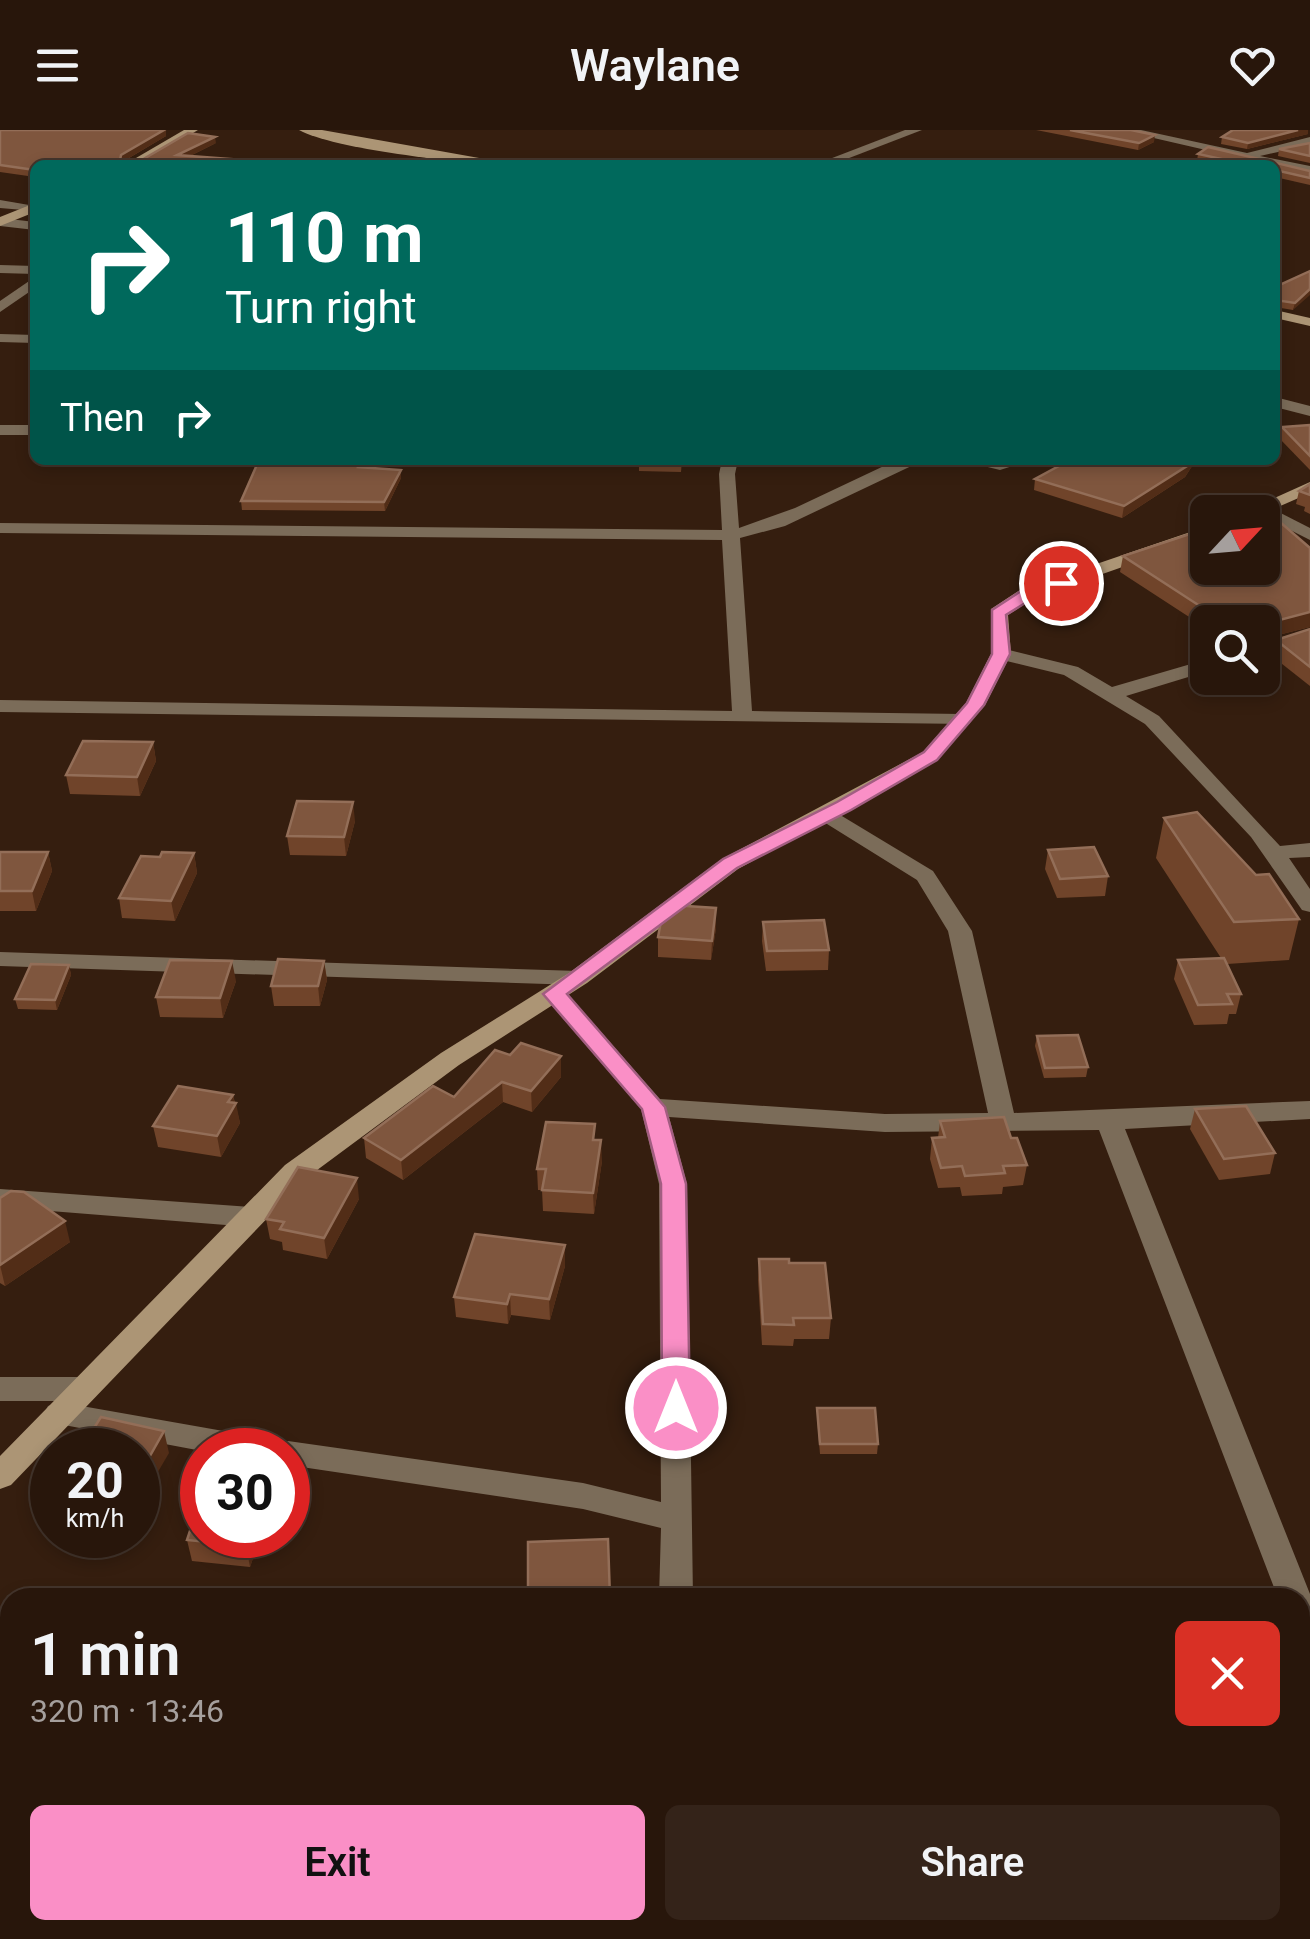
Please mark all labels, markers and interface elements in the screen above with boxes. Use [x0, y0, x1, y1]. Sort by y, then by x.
icon: menu [30, 38, 85, 93]
icon: heart [1225, 38, 1280, 93]
text: Waylane [570, 39, 740, 92]
text: 110 m [225, 197, 424, 279]
icon: right [60, 200, 190, 330]
text: Turn right [225, 281, 417, 334]
icon: right [165, 390, 220, 445]
text: Then [60, 396, 145, 440]
north arrow [1190, 495, 1280, 585]
map controls [1190, 495, 1280, 695]
pin [1019, 541, 1104, 626]
icon: arrive [1034, 556, 1089, 611]
button: search [1190, 605, 1280, 695]
position arrow [624, 1356, 728, 1460]
speed limit sign: 30 [180, 1428, 310, 1558]
text: 20 [66, 1452, 124, 1510]
text: km/h [66, 1504, 124, 1533]
text: 1 min [30, 1619, 180, 1690]
button: close [1175, 1621, 1280, 1726]
text: 320 m · 13:46 [30, 1692, 224, 1730]
button: Exit [30, 1805, 645, 1920]
button: Share [665, 1805, 1280, 1920]

